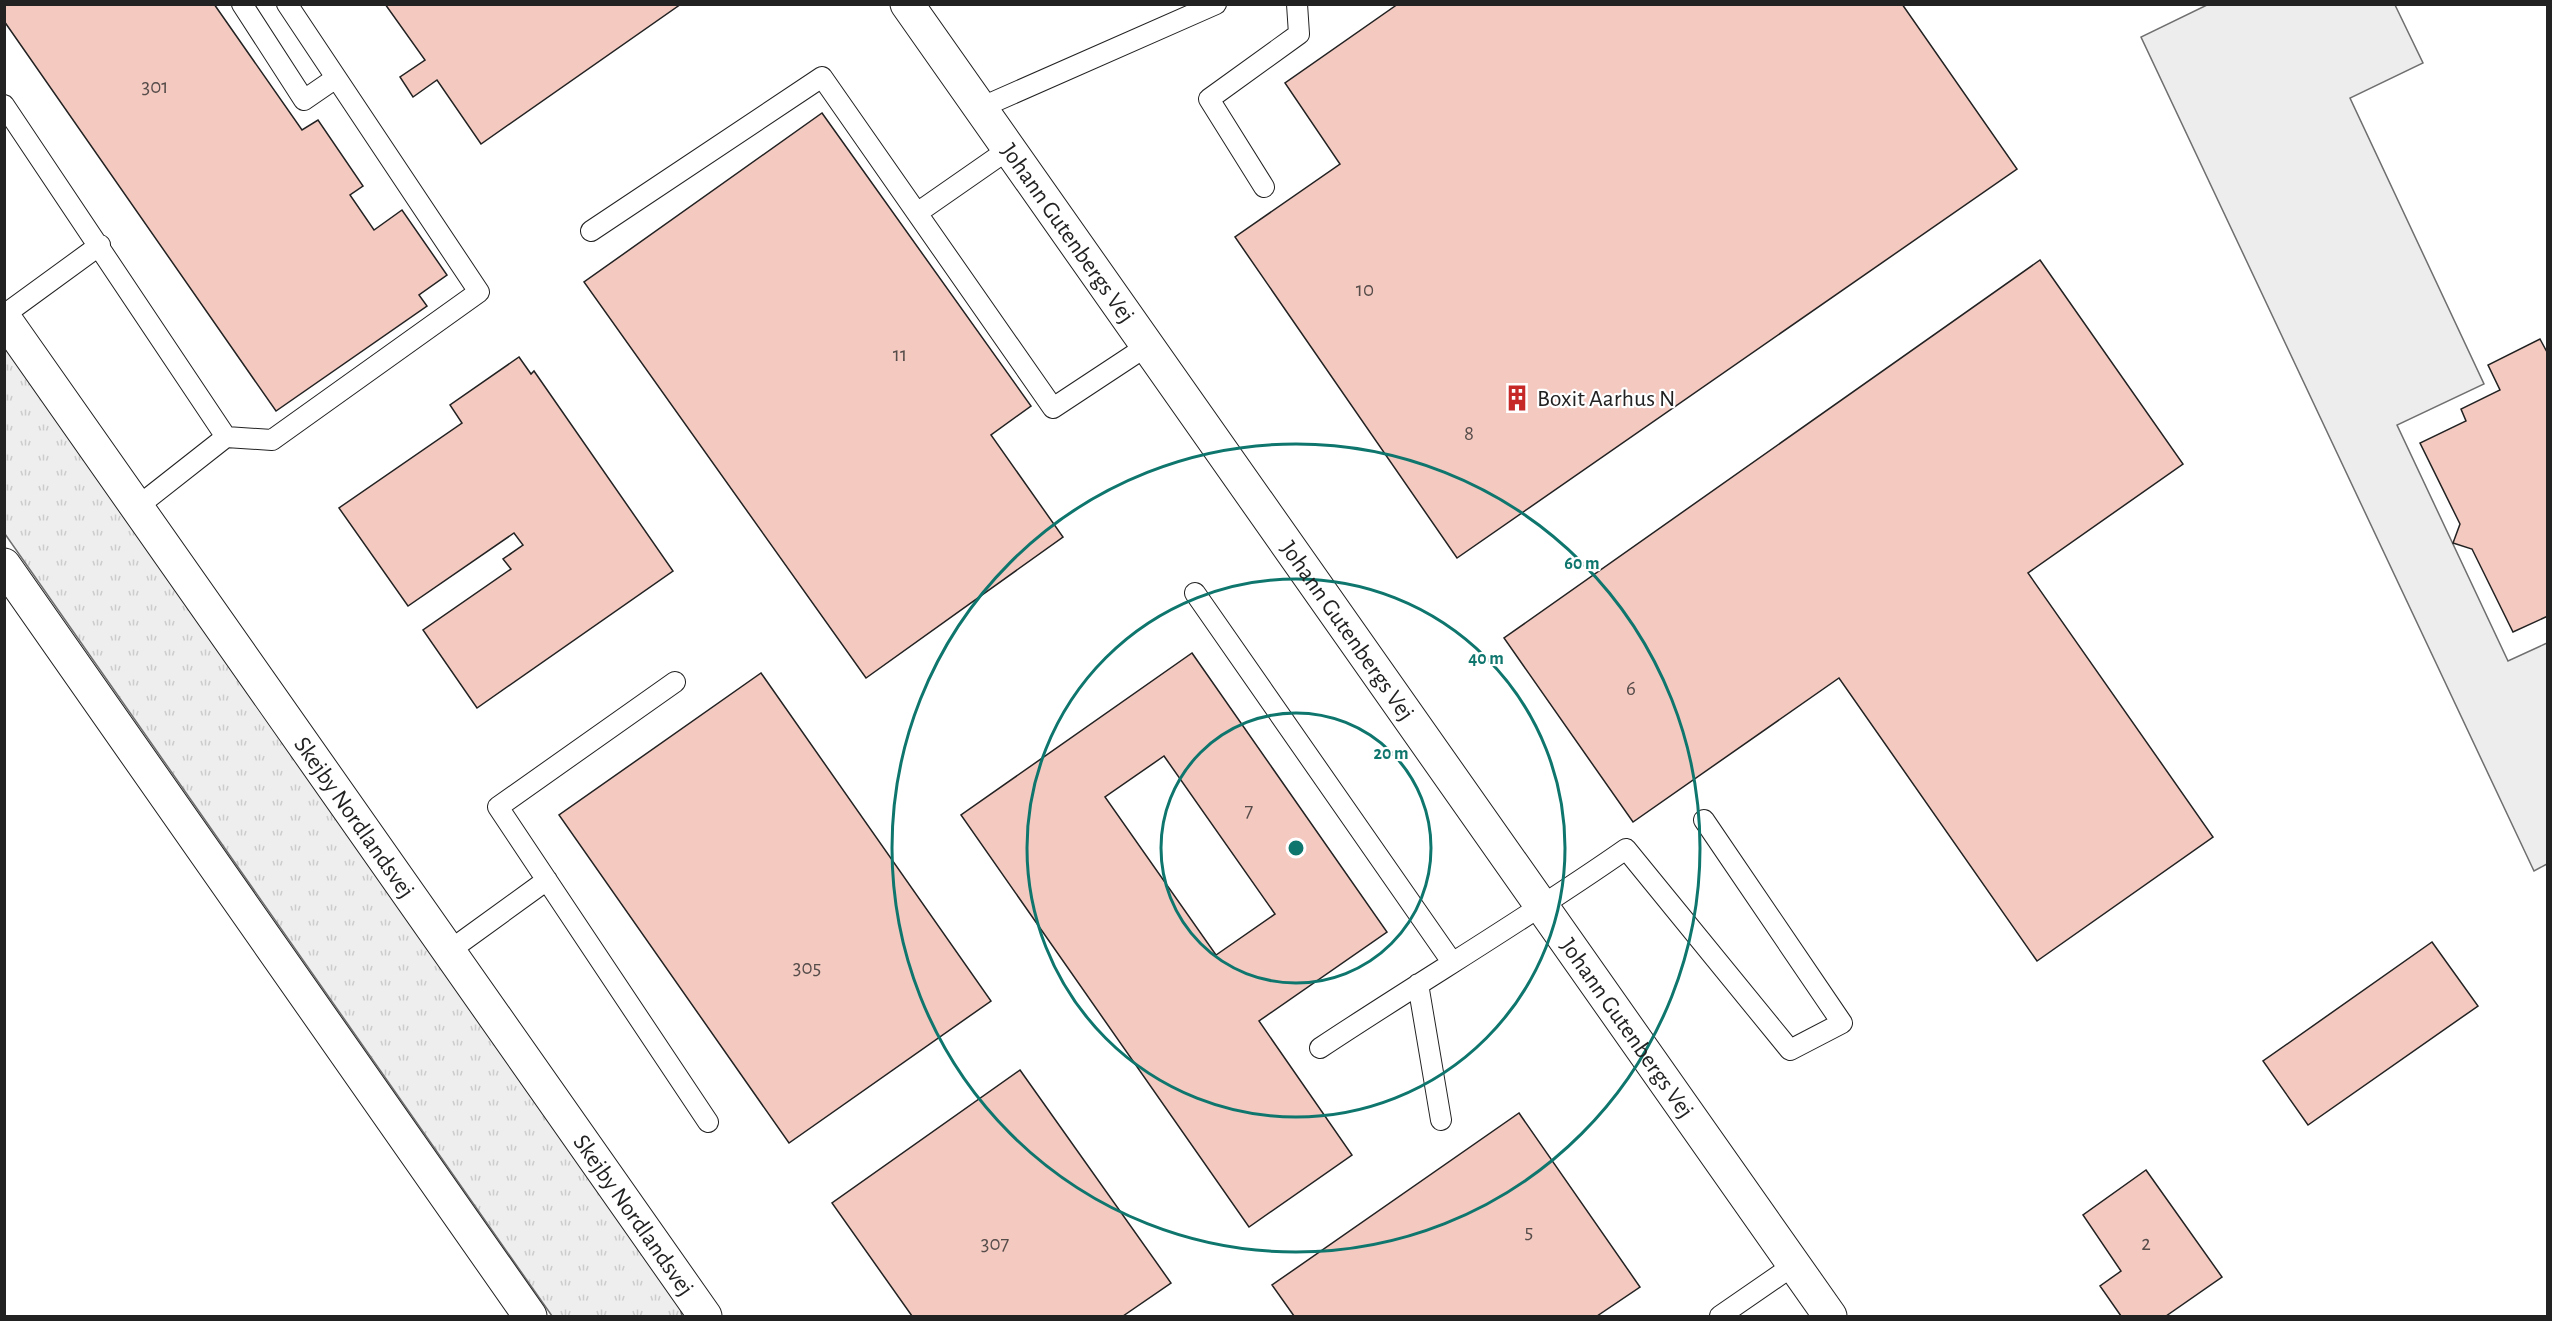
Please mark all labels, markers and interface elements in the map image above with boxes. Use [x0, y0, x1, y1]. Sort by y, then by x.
house number: 301 [142, 76, 168, 97]
street label: Johann Gutenbergs Vej [996, 139, 1138, 328]
house number: 10 [1356, 279, 1374, 300]
house number: 11 [893, 344, 907, 365]
building icon: Boxit Aarhus N [1502, 383, 1532, 413]
place label: Boxit Aarhus N [1537, 387, 1675, 411]
house number: 8 [1464, 423, 1474, 444]
street label: Johann Gutenbergs Vej [1276, 537, 1418, 725]
text: 60 m [1564, 555, 1600, 573]
text: 40 m [1468, 650, 1504, 668]
house number: 6 [1626, 678, 1636, 699]
street label: Skejby Nordlandsvej [289, 733, 418, 903]
text: 20 m [1373, 745, 1409, 763]
house number: 7 [1245, 800, 1254, 821]
centre of rings [1286, 838, 1306, 858]
street label: Johann Gutenbergs Vej [1555, 934, 1698, 1123]
house number: 305 [793, 957, 821, 978]
street label: Skejby Nordlandsvej [568, 1130, 698, 1300]
house number: 5 [1525, 1221, 1533, 1242]
house number: 307 [981, 1233, 1009, 1254]
house number: 2 [2141, 1233, 2151, 1254]

